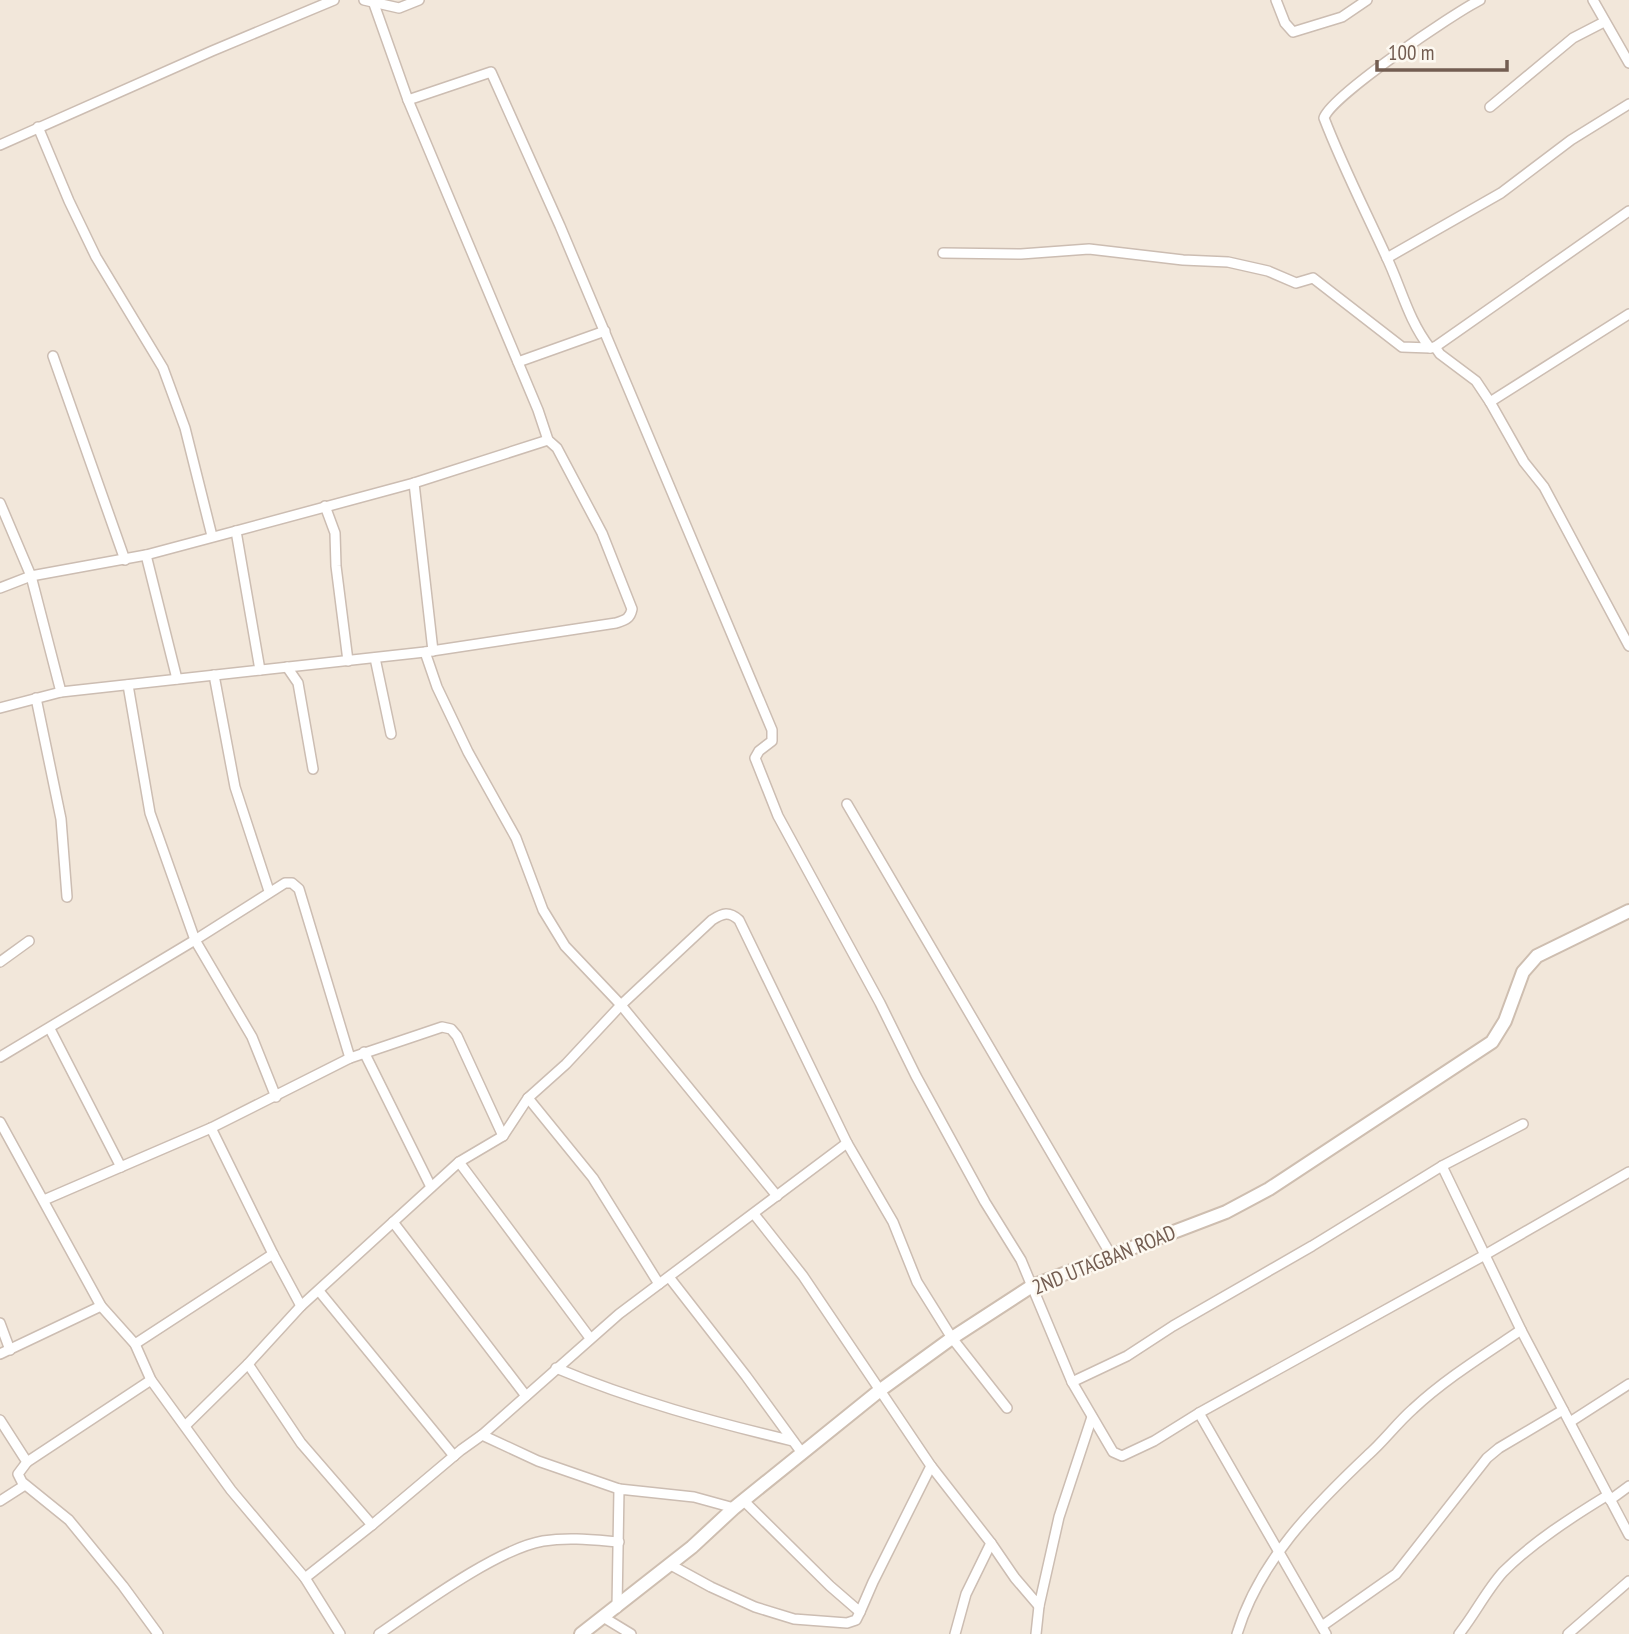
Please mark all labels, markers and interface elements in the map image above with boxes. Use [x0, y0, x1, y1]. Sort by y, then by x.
scale bar [1377, 28, 1506, 72]
text: 100 m [1388, 39, 1434, 66]
street label: 2ND UTAGBAN ROAD [1028, 1218, 1179, 1301]

